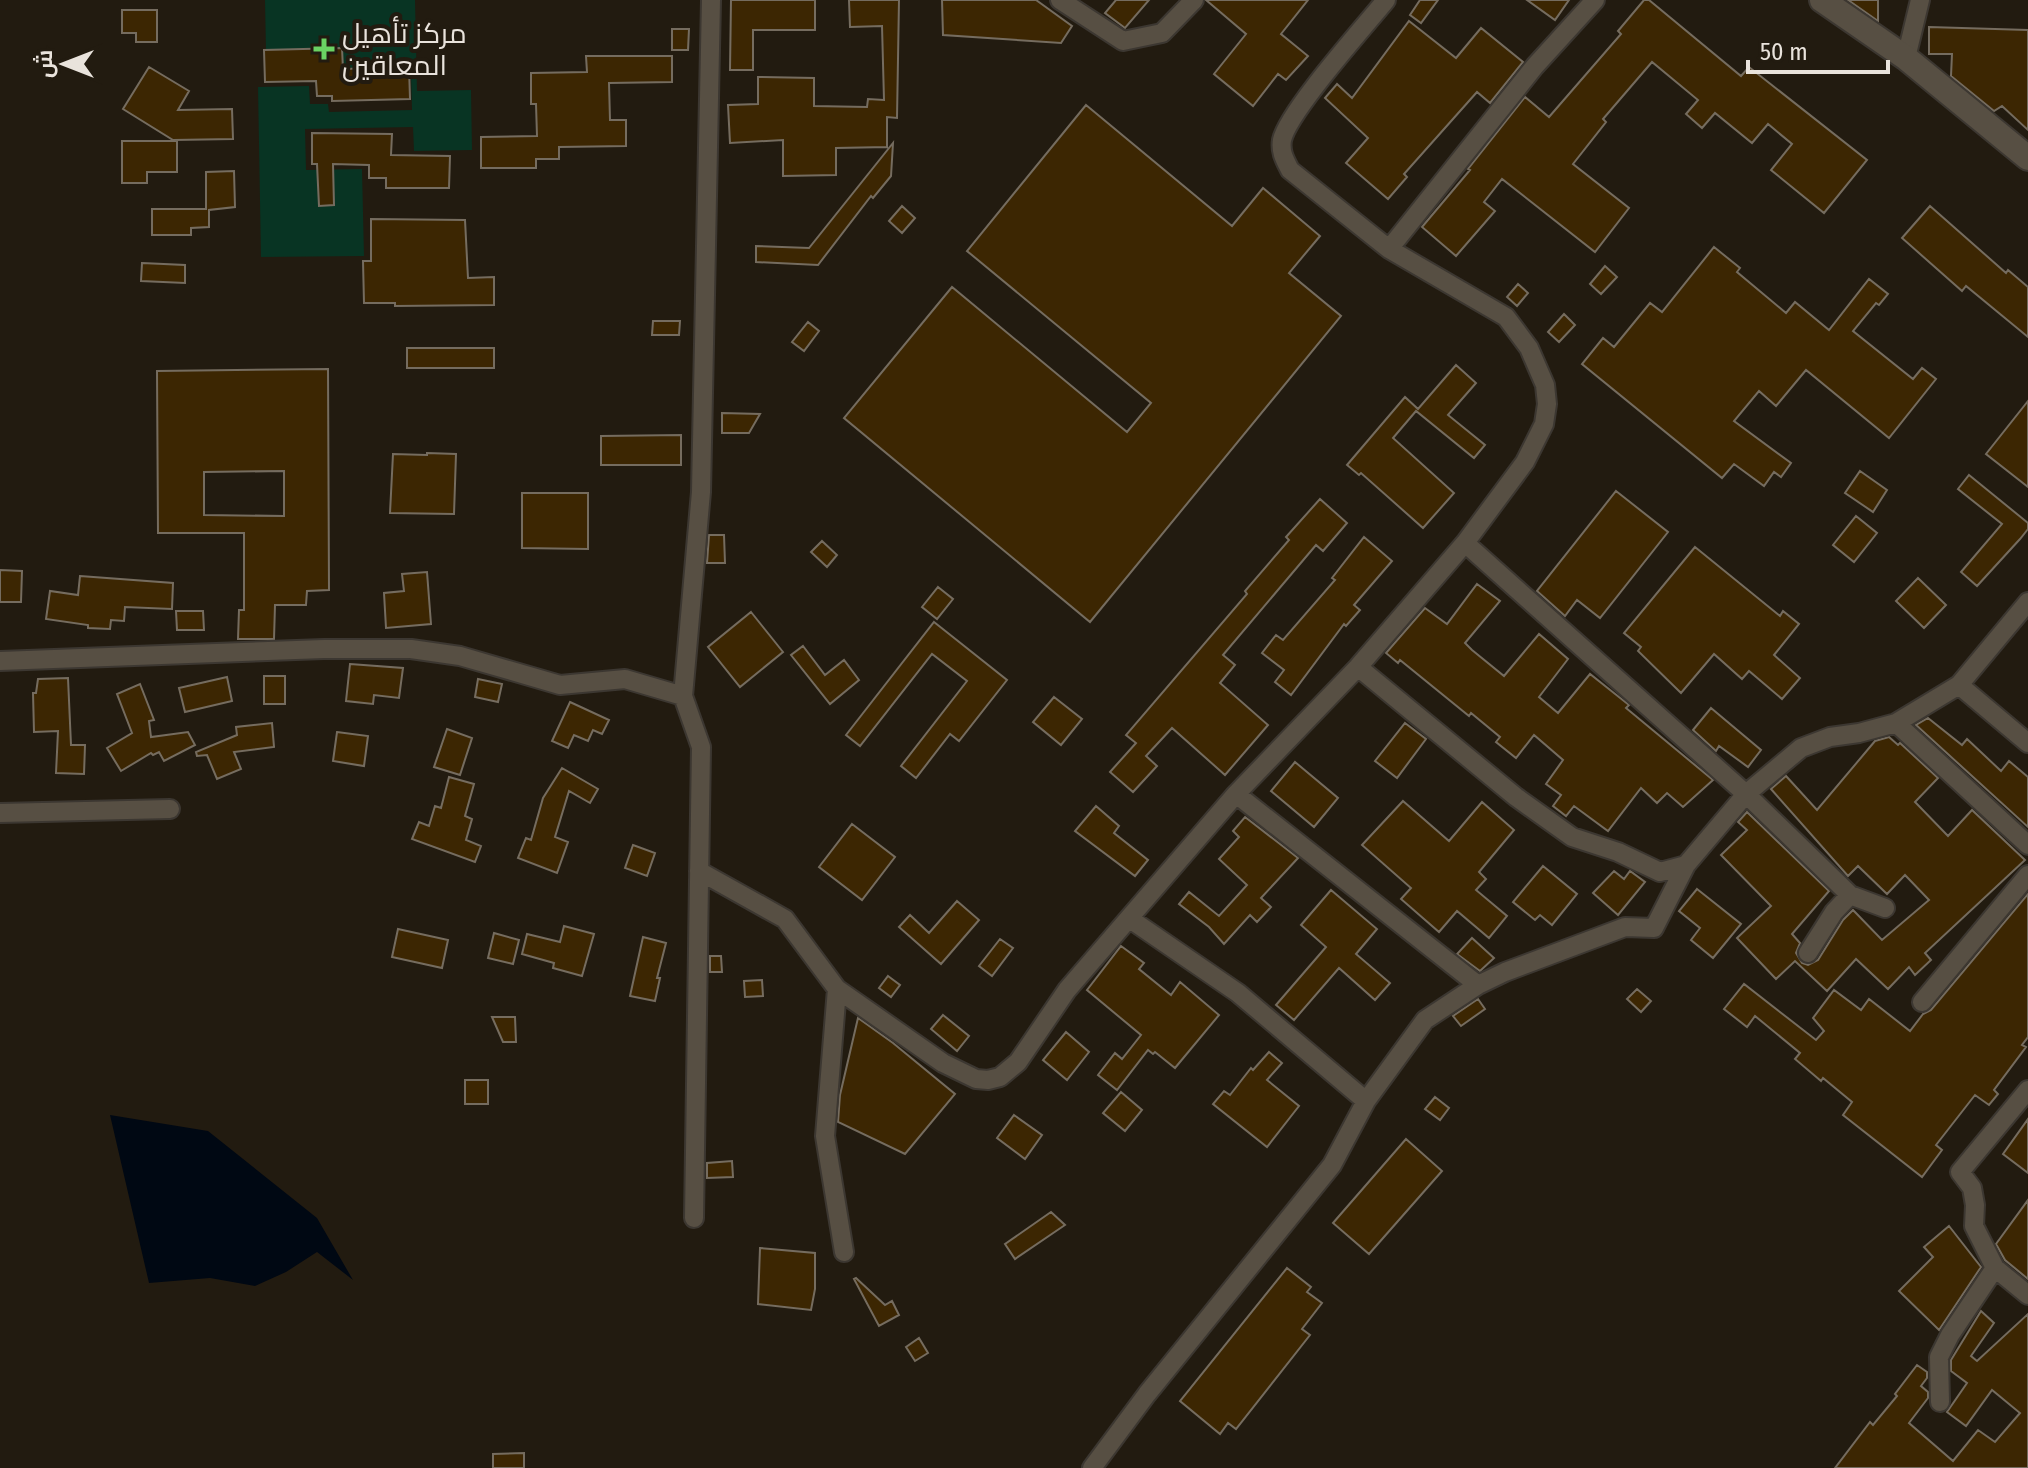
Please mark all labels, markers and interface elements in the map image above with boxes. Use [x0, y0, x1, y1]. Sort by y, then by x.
place label: مركز تأهيل المعاقين [342, 16, 467, 82]
north arrow [24, 24, 104, 104]
scale bar [1748, 24, 1888, 74]
marker: مركز تأهيل المعاقين [313, 38, 335, 60]
text: 50 m [1760, 38, 1808, 66]
text: ش [31, 50, 58, 78]

